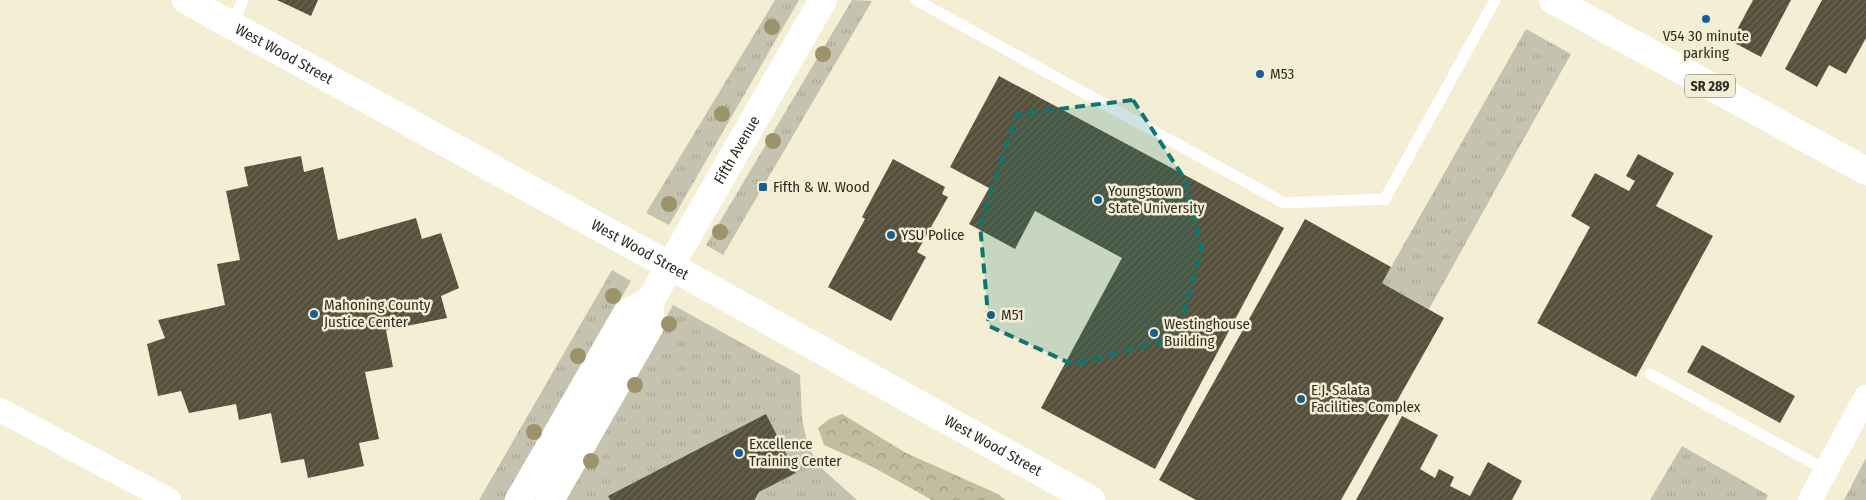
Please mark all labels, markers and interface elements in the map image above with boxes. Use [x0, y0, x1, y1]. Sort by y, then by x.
marker: V54 30 minute parking [1700, 13, 1712, 25]
street label: West Wood Street [232, 20, 336, 88]
place label: V54 30 minute parking [1663, 27, 1749, 62]
place label: M53 [1270, 65, 1294, 83]
marker: M53 [1254, 68, 1266, 80]
road number: SR 289 [1685, 74, 1735, 98]
street label: Fifth Avenue [710, 112, 764, 187]
place label: Fifth & W. Wood [773, 178, 870, 196]
marker: Fifth & W. Wood [757, 181, 769, 193]
place label: Youngstown State University [1108, 182, 1205, 217]
marker: Youngstown State University [1092, 194, 1104, 206]
street label: West Wood Street [588, 215, 692, 284]
place label: YSU Police [901, 226, 965, 244]
marker: YSU Police [885, 229, 897, 241]
place label: Mahoning County Justice Center [324, 296, 431, 331]
place label: M51 [1001, 306, 1024, 324]
marker: Mahoning County Justice Center [308, 308, 320, 320]
marker: M51 [985, 309, 997, 321]
place label: Westinghouse Building [1164, 315, 1250, 350]
marker: Westinghouse Building [1148, 327, 1160, 339]
place label: E.J. Salata Facilities Complex [1311, 381, 1421, 416]
marker: E.J. Salata Facilities Complex [1295, 393, 1307, 405]
street label: West Wood Street [941, 411, 1045, 480]
place label: Excellence Training Center [749, 435, 842, 470]
marker: Excellence Training Center [733, 447, 745, 459]

